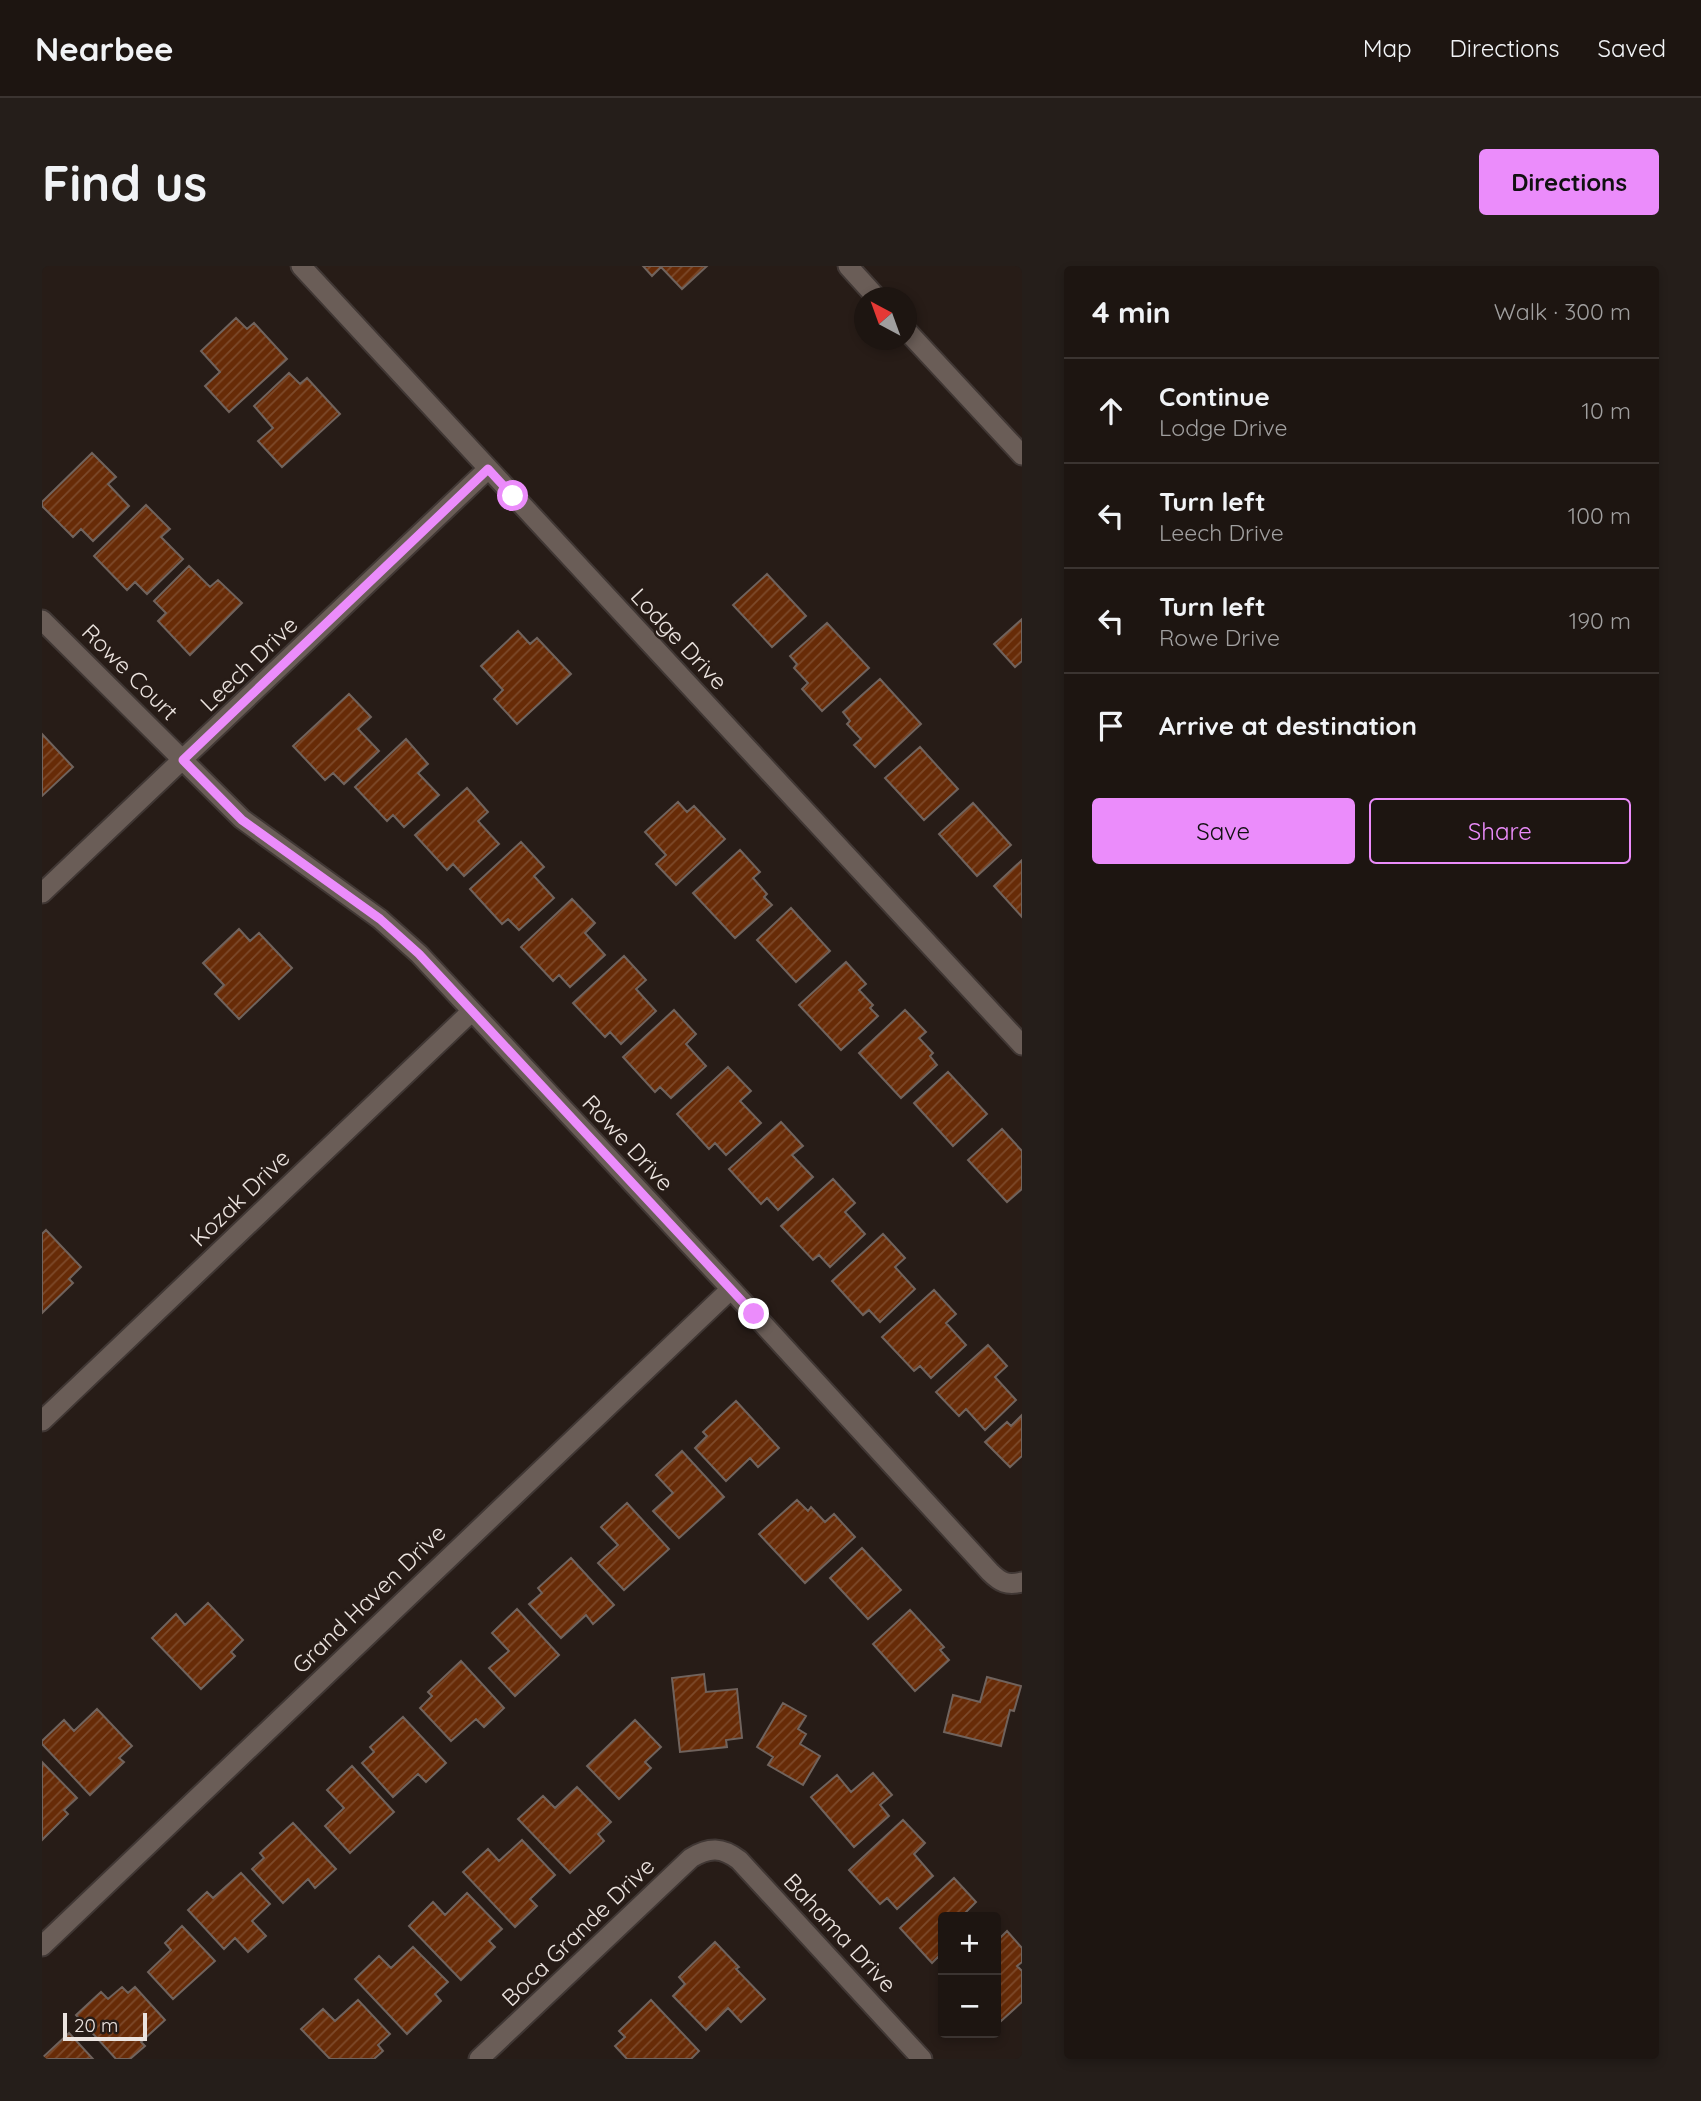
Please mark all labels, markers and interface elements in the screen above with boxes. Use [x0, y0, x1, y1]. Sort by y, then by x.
text: Nearbee [35, 28, 174, 69]
text: Map [1363, 33, 1412, 63]
text: Directions [1450, 33, 1560, 63]
text: Saved [1598, 33, 1666, 63]
button: Directions [1479, 149, 1659, 215]
text: Find us [42, 152, 207, 213]
north arrow [854, 287, 917, 350]
text: 4 min [1092, 293, 1171, 331]
text: Walk · 300 m [1494, 297, 1631, 326]
text: Continue [1159, 380, 1270, 413]
icon: ahead [1092, 392, 1130, 430]
text: 10 m [1582, 396, 1631, 425]
text: Lodge Drive [1159, 413, 1288, 442]
route start [497, 480, 528, 511]
text: Turn left [1159, 485, 1266, 518]
icon: left [1092, 497, 1130, 535]
text: 100 m [1568, 501, 1631, 530]
text: Leech Drive [1159, 518, 1284, 547]
street label: Lodge Drive [625, 582, 734, 696]
text: Turn left [1159, 590, 1266, 623]
icon: left [1092, 602, 1130, 640]
text: 190 m [1569, 606, 1631, 635]
street label: Leech Drive [194, 610, 304, 717]
street label: Rowe Court [76, 617, 185, 726]
text: Rowe Drive [1159, 623, 1280, 652]
icon: arrive [1092, 707, 1130, 745]
text: Arrive at destination [1159, 709, 1417, 742]
button: Save [1092, 798, 1355, 864]
button: Share [1369, 798, 1631, 864]
street label: Rowe Drive [576, 1088, 680, 1197]
street label: Kozak Drive [184, 1143, 296, 1252]
route end [738, 1298, 769, 1329]
street label: Grand Haven Drive [286, 1518, 451, 1679]
street label: Boca Grande Drive [495, 1851, 660, 2012]
street label: Bahama Drive [778, 1867, 903, 1998]
map controls [938, 1912, 1001, 2038]
button: + [938, 1912, 1001, 1975]
button: − [938, 1975, 1001, 2038]
scale bar [63, 2010, 147, 2042]
text: 20 m [74, 2013, 118, 2037]

